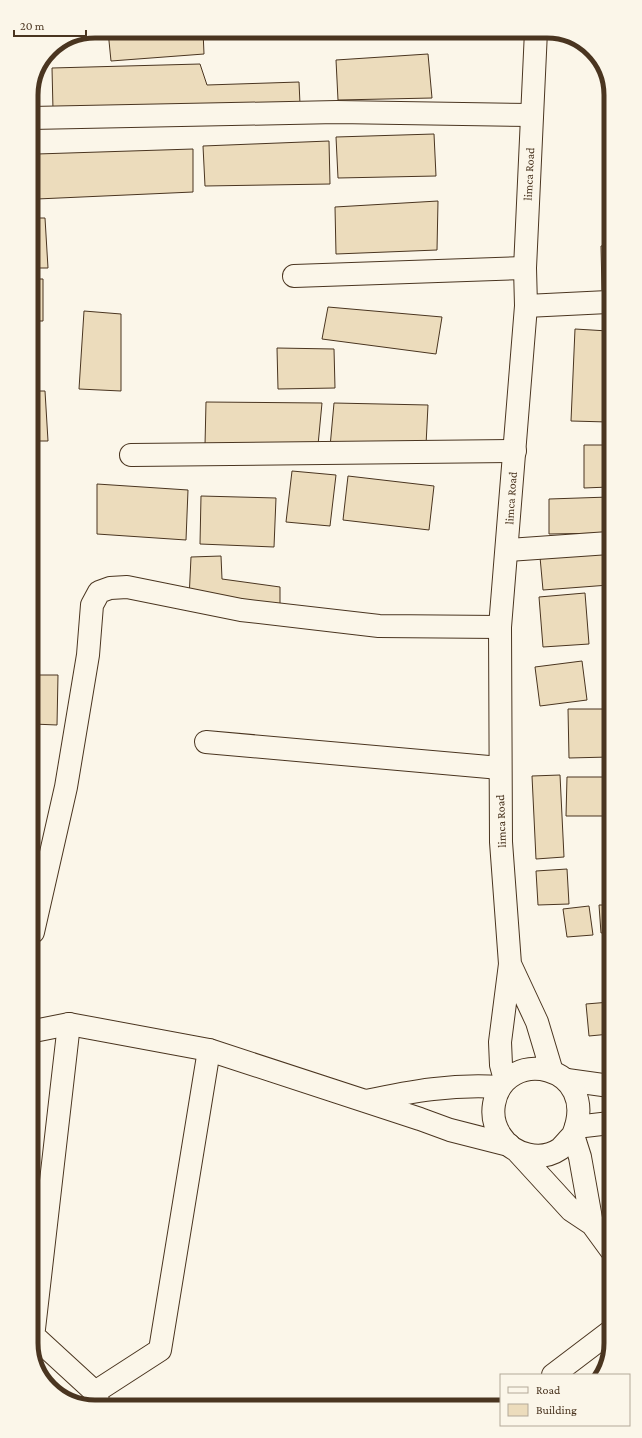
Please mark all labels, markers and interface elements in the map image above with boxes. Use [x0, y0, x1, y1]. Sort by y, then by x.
scale bar [14, 12, 86, 38]
text: 20 m [20, 19, 45, 33]
street label: limca Road [521, 146, 537, 201]
street label: limca Road [502, 470, 520, 525]
street label: limca Road [493, 794, 509, 848]
legend [500, 1374, 630, 1426]
text: Road [536, 1383, 561, 1397]
text: Building [536, 1403, 577, 1417]

